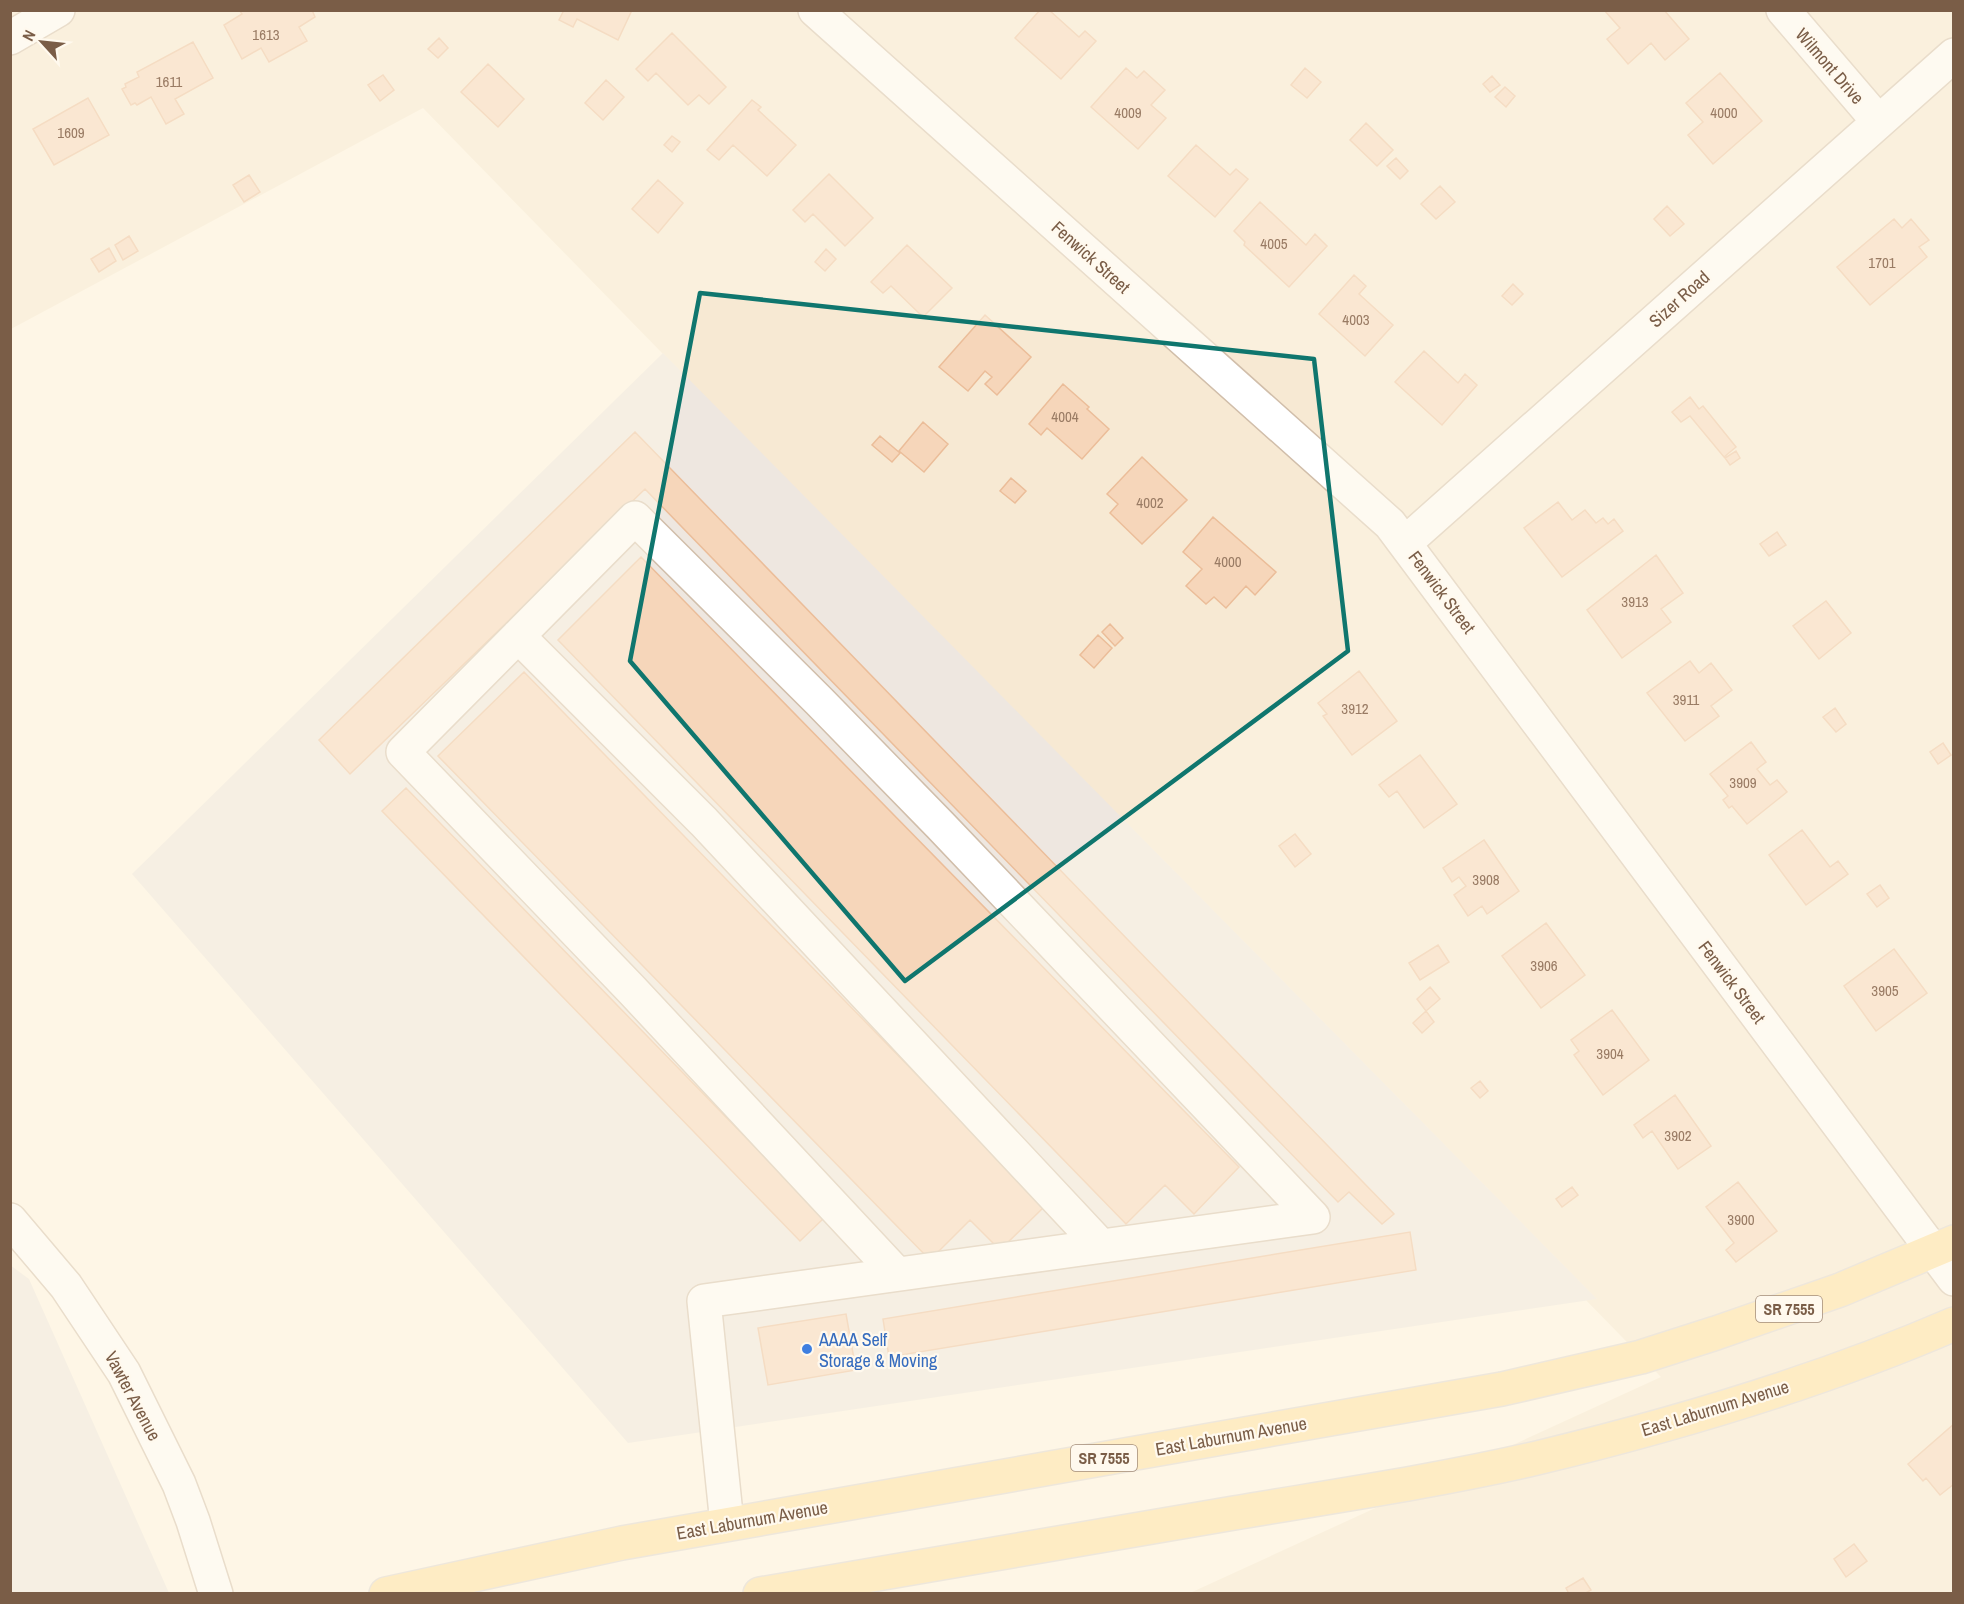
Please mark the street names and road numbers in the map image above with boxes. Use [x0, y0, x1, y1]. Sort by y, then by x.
street label: Wilmont Drive [1790, 23, 1870, 109]
street label: Fenwick Street [1046, 215, 1136, 299]
street label: Sizer Road [1643, 265, 1715, 333]
street label: Fenwick Street [1403, 545, 1481, 639]
street label: Fenwick Street [1693, 935, 1771, 1029]
road number: SR 7555 [1756, 1296, 1822, 1322]
street label: Vawter Avenue [99, 1347, 167, 1445]
street label: East Laburnum Avenue [1638, 1374, 1792, 1442]
street label: East Laburnum Avenue [1153, 1410, 1309, 1462]
road number: SR 7555 [1071, 1445, 1137, 1471]
street label: East Laburnum Avenue [674, 1494, 830, 1546]

